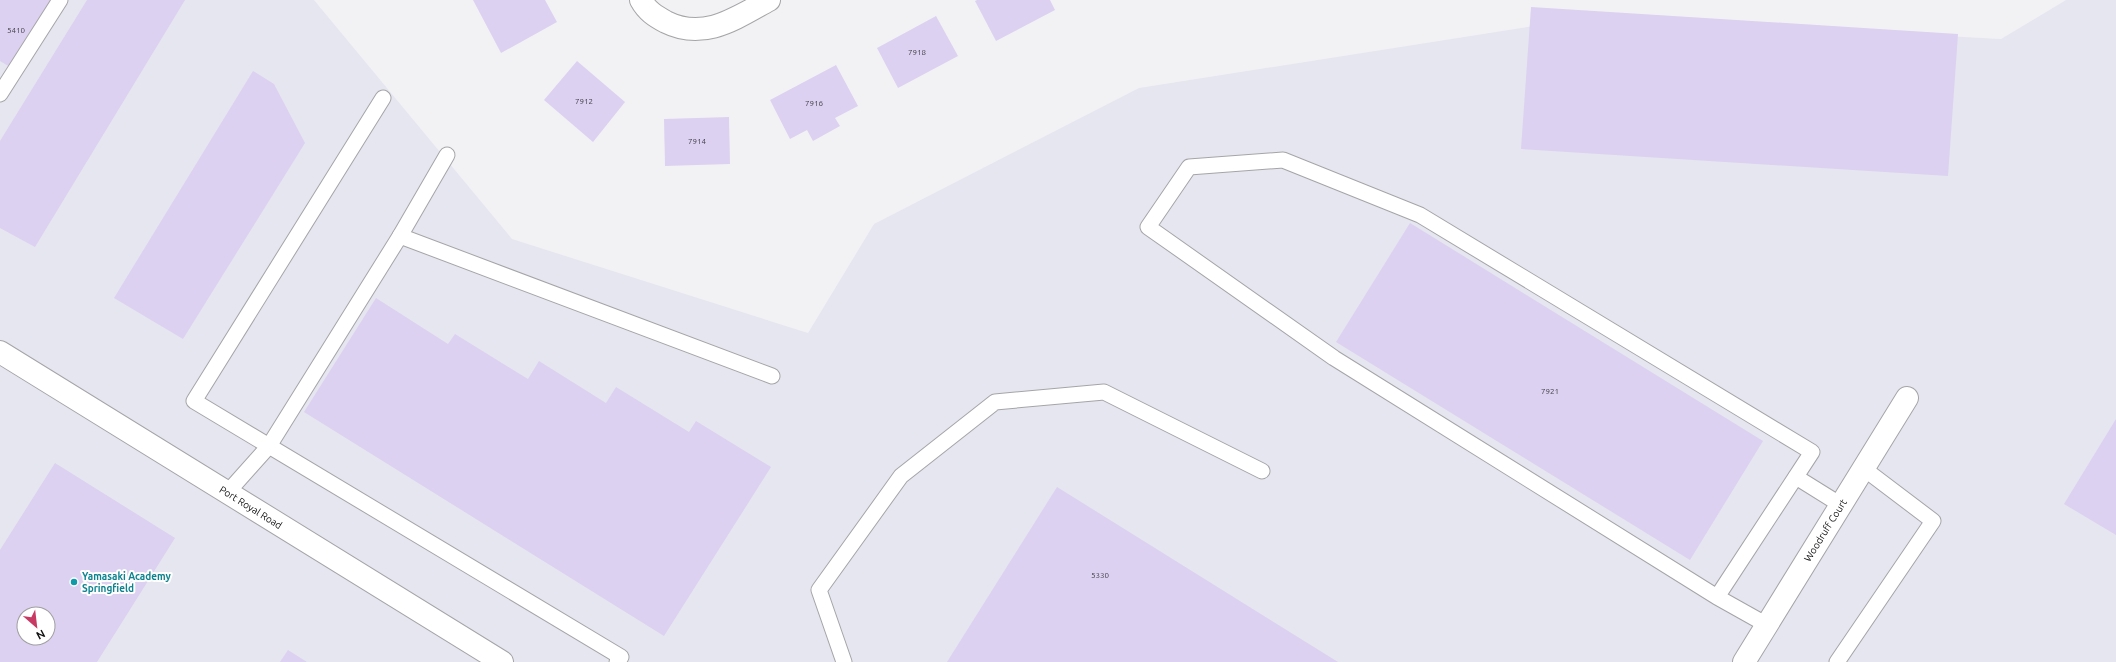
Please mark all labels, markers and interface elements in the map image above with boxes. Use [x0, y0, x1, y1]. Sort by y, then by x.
house number: 5410 [7, 26, 26, 35]
house number: 7918 [908, 48, 927, 57]
house number: 7912 [575, 97, 593, 106]
house number: 7916 [805, 99, 824, 108]
house number: 7914 [688, 137, 707, 146]
house number: 7921 [1541, 387, 1559, 396]
street label: Port Royal Road [217, 484, 284, 531]
street label: Woodruff Court [1802, 497, 1849, 563]
place label: Yamasaki Academy Springfield [82, 571, 172, 594]
house number: 5330 [1091, 571, 1110, 580]
marker: Yamasaki Academy Springfield [69, 577, 79, 587]
north arrow [16, 606, 56, 646]
text: N [34, 628, 47, 642]

